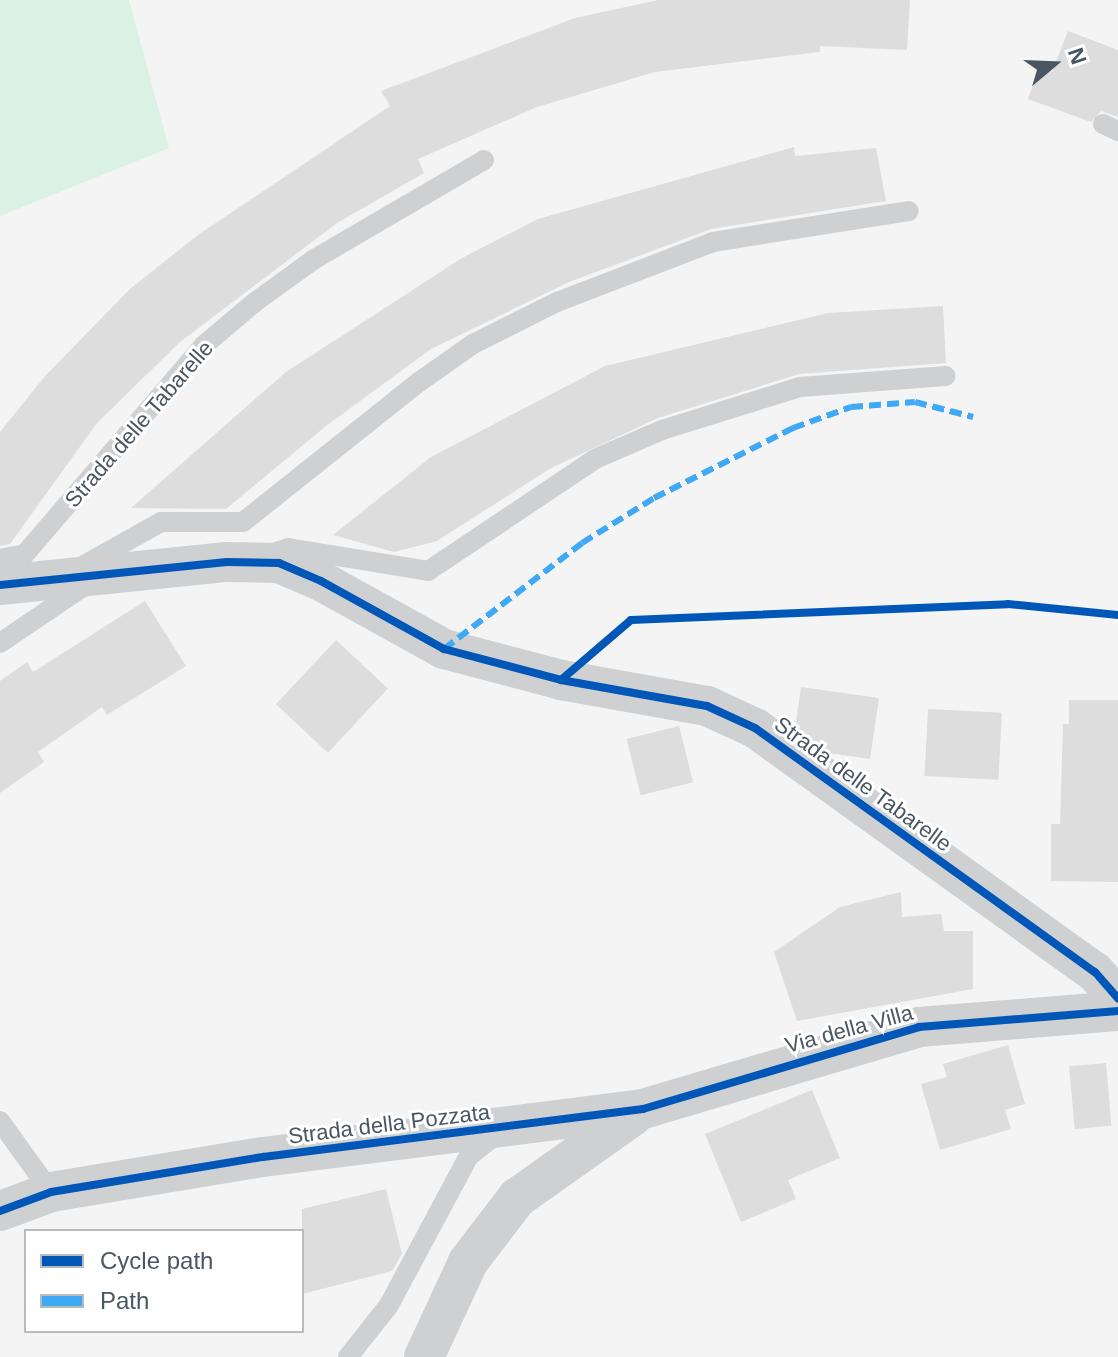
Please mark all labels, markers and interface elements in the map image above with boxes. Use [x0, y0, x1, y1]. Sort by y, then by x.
north arrow [1014, 24, 1094, 104]
text: N [1063, 44, 1092, 68]
street label: Strada delle Tabarelle [59, 335, 219, 513]
street label: Strada delle Tabarelle [769, 711, 957, 857]
street label: Via della Villa [782, 999, 916, 1059]
street label: Strada della Pozzata [287, 1099, 491, 1149]
legend [24, 1229, 304, 1333]
text: Cycle path [100, 1247, 213, 1274]
text: Path [100, 1287, 149, 1314]

